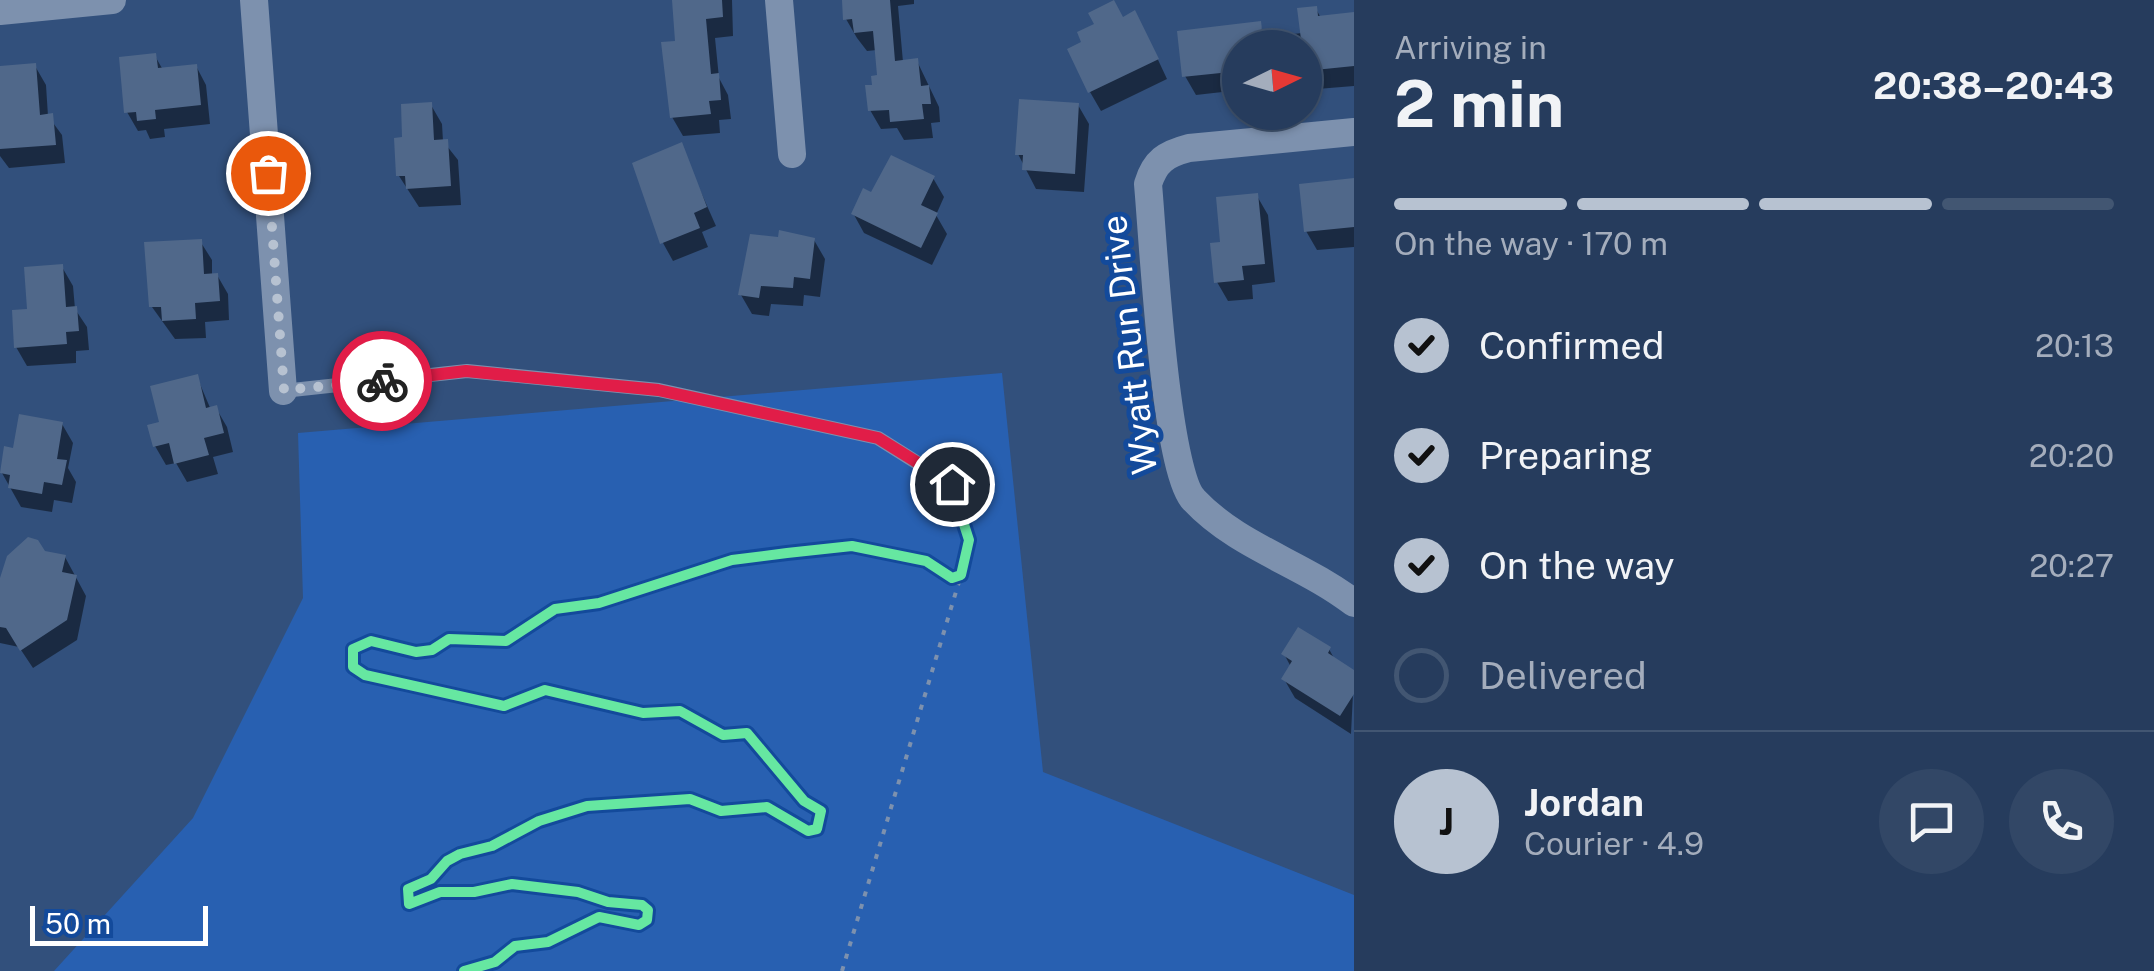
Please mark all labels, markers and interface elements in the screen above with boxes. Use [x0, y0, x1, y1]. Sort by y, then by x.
text: Arriving in [1394, 29, 1547, 66]
north arrow [1222, 30, 1322, 130]
map controls [1222, 30, 1322, 130]
text: 20:38–20:43 [1873, 63, 2114, 108]
text: 2 min [1394, 65, 1564, 142]
pin [226, 131, 311, 216]
icon: bag [241, 146, 296, 201]
street label: Wyatt Run Drive [1093, 213, 1165, 477]
text: On the way · 170 m [1394, 225, 1668, 262]
icon: check [1394, 318, 1449, 373]
text: Confirmed [1479, 323, 1664, 368]
text: 20:13 [2035, 327, 2114, 364]
courier [332, 331, 432, 431]
icon: bike [355, 354, 410, 409]
icon: check [1394, 428, 1449, 483]
text: Preparing [1479, 433, 1653, 478]
text: 20:20 [2029, 437, 2114, 474]
pin [910, 442, 995, 527]
icon: home [925, 457, 980, 512]
icon: check [1394, 538, 1449, 593]
text: On the way [1479, 543, 1675, 588]
text: 20:27 [2029, 547, 2114, 584]
text: Delivered [1479, 653, 1647, 698]
button: chat [1879, 769, 1984, 874]
button: phone [2009, 769, 2114, 874]
text: Jordan [1524, 780, 1644, 825]
text: J [1439, 799, 1454, 844]
text: Courier · 4.9 [1524, 825, 1704, 862]
scale bar [30, 901, 208, 946]
text: 50 m [45, 907, 111, 940]

